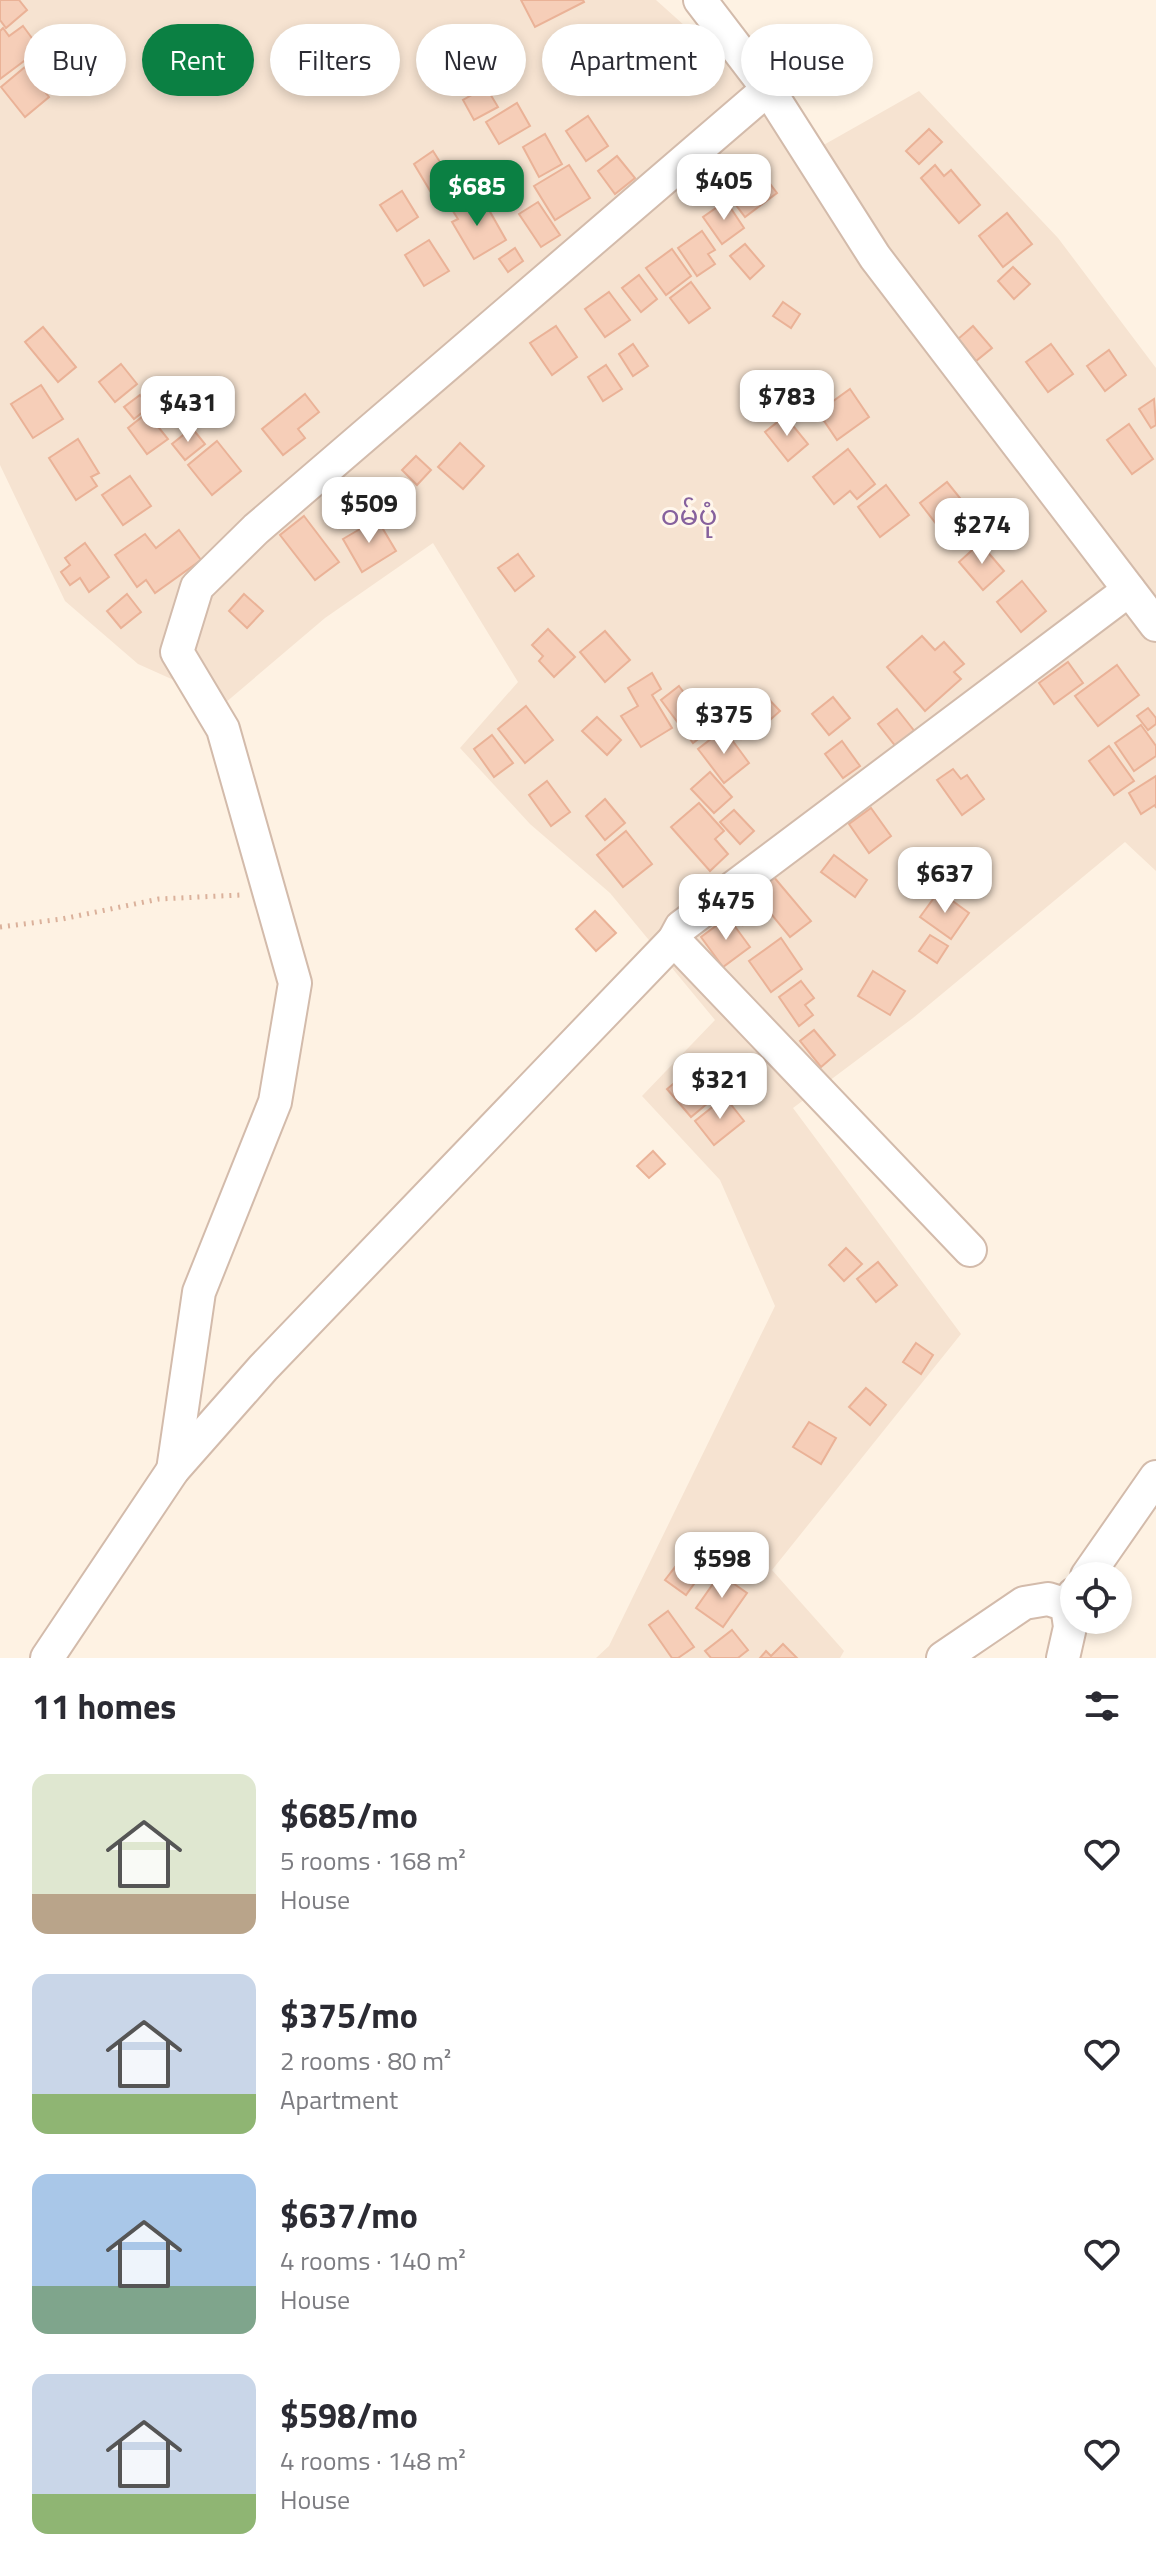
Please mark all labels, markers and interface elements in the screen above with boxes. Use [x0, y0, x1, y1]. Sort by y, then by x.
chip: Buy [24, 24, 126, 96]
chip: Rent [142, 24, 254, 96]
chip: Filters [270, 24, 400, 96]
chip: New [416, 24, 526, 96]
chip: Apartment [542, 24, 725, 96]
chip: House [741, 24, 873, 96]
pin: $405 [677, 154, 771, 222]
pin: $685 [430, 160, 524, 228]
text: $405 [695, 160, 753, 199]
text: $685 [448, 166, 506, 205]
pin: $783 [740, 370, 834, 438]
pin: $431 [141, 376, 235, 444]
text: $783 [758, 376, 816, 415]
text: $431 [159, 382, 217, 421]
pin: $509 [322, 477, 416, 545]
text: $509 [340, 483, 398, 522]
district label: ဝမ်ပုံ [661, 493, 717, 538]
pin: $274 [935, 498, 1029, 566]
text: $274 [953, 504, 1011, 543]
pin: $375 [677, 688, 771, 756]
text: $375 [695, 694, 753, 733]
pin: $637 [898, 847, 992, 915]
text: $637 [916, 853, 974, 892]
pin: $475 [679, 874, 773, 942]
text: $475 [697, 880, 755, 919]
pin: $321 [673, 1053, 767, 1121]
text: $321 [691, 1059, 749, 1098]
pin: $598 [675, 1532, 769, 1600]
text: $598 [693, 1538, 751, 1577]
map controls [1060, 1562, 1132, 1634]
button: locate [1060, 1562, 1132, 1634]
text: 11 homes [32, 1680, 176, 1732]
icon: filters [1080, 1684, 1124, 1728]
text: $685/mo [280, 1789, 418, 1841]
icon: home [96, 1806, 192, 1902]
icon: heart [1080, 1832, 1124, 1876]
text: 5 rooms · 168 m² [280, 1841, 466, 1880]
text: House [280, 1880, 350, 1919]
text: $375/mo [280, 1989, 418, 2041]
icon: home [96, 2006, 192, 2102]
icon: heart [1080, 2032, 1124, 2076]
text: 2 rooms · 80 m² [280, 2041, 451, 2080]
text: Apartment [280, 2080, 398, 2119]
text: $637/mo [280, 2189, 418, 2241]
icon: home [96, 2206, 192, 2302]
icon: heart [1080, 2232, 1124, 2276]
text: 4 rooms · 140 m² [280, 2241, 466, 2280]
text: House [280, 2280, 350, 2319]
text: $598/mo [280, 2389, 418, 2441]
icon: home [96, 2406, 192, 2502]
icon: heart [1080, 2432, 1124, 2476]
text: 4 rooms · 148 m² [280, 2441, 466, 2480]
text: House [280, 2480, 350, 2519]

